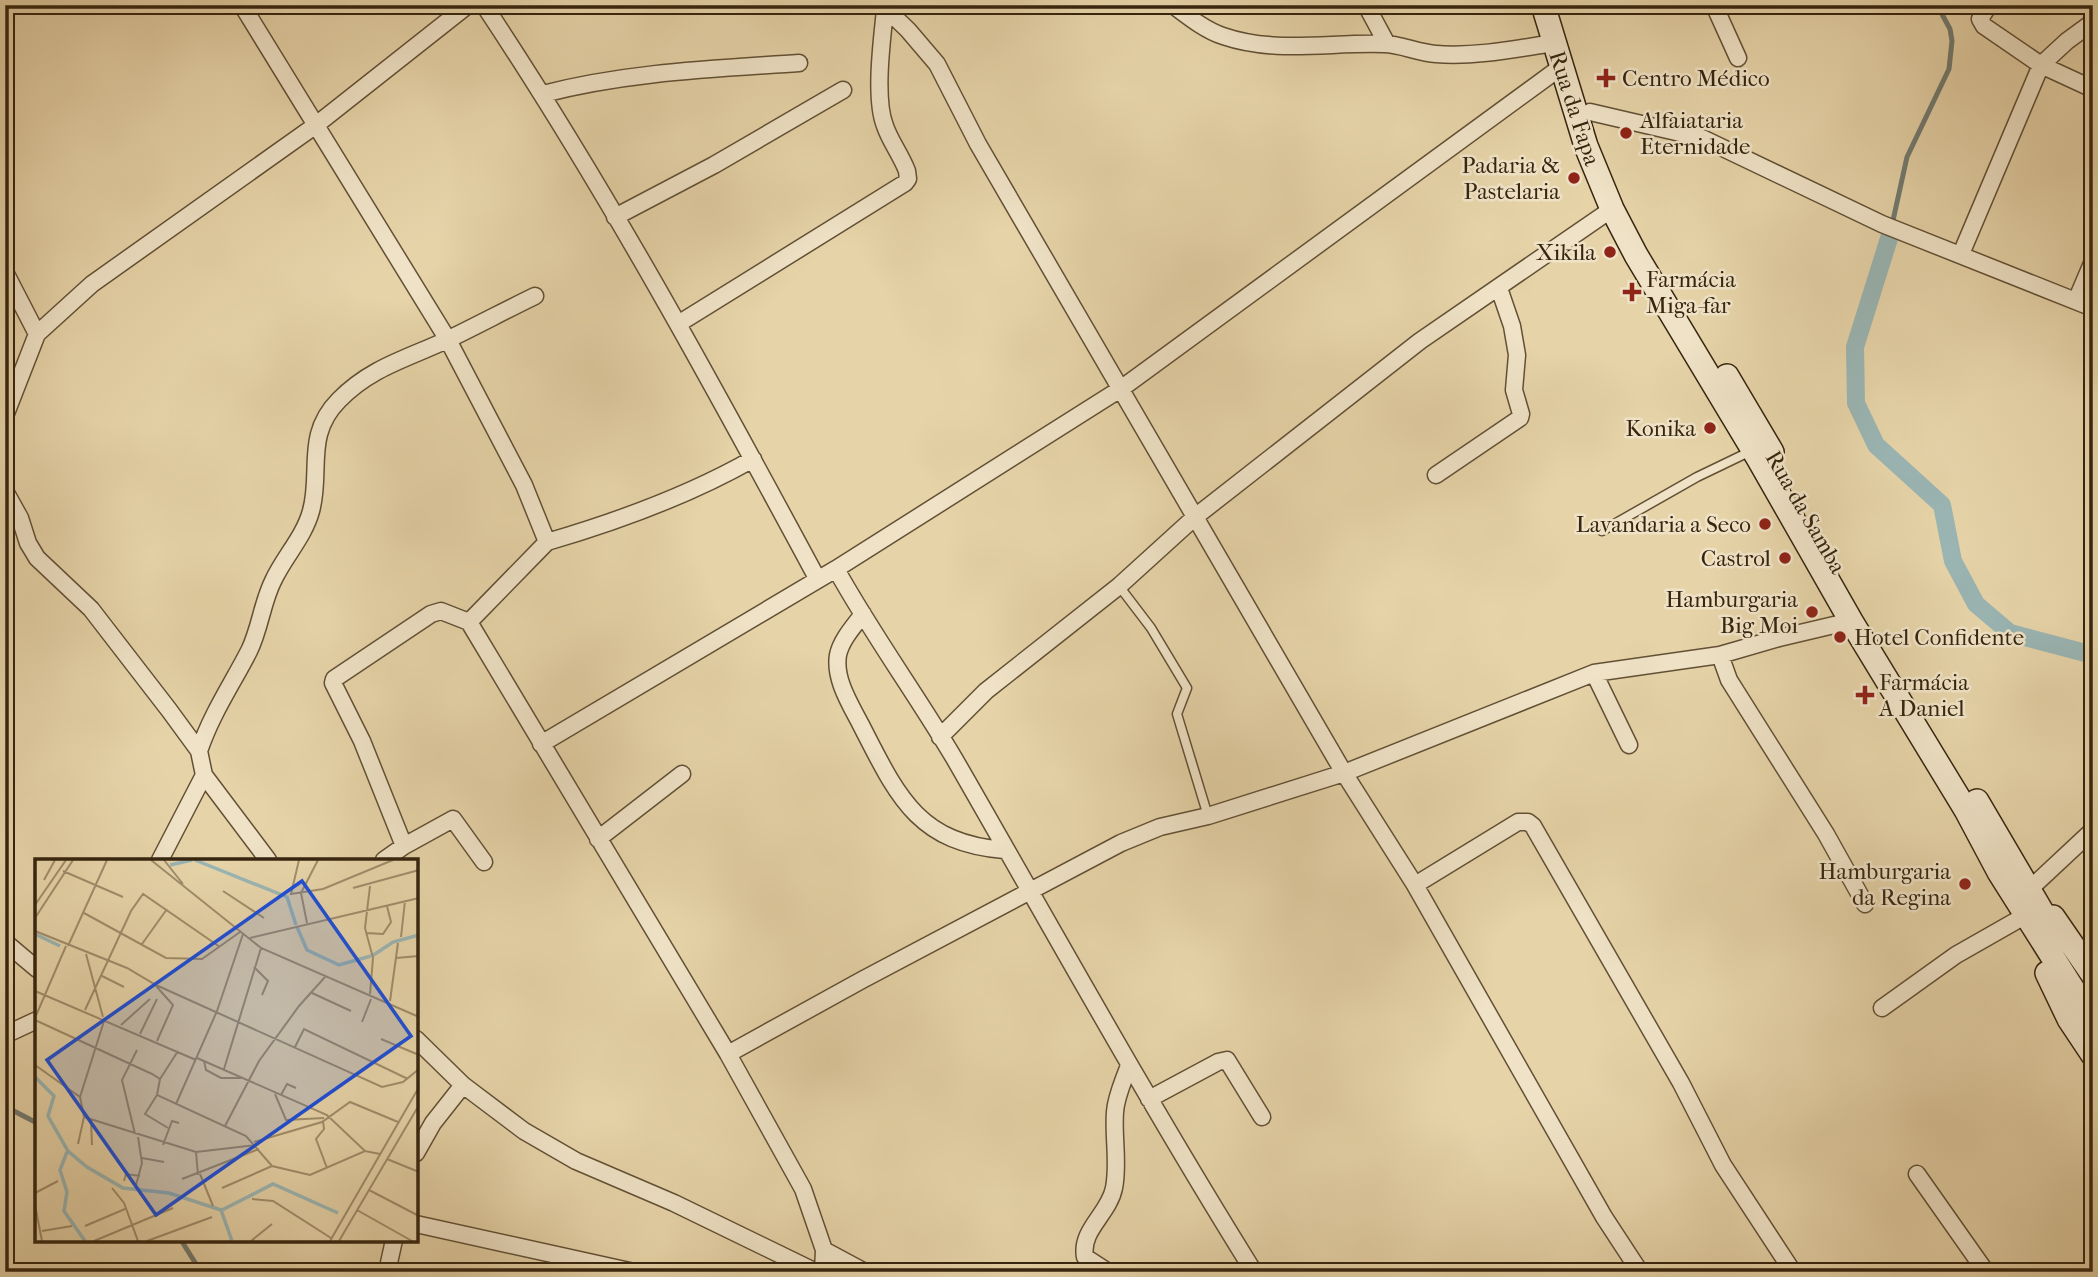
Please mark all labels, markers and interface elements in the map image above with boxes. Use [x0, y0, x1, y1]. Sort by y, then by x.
street label: Rua da Fapa [1543, 47, 1606, 169]
place label: Centro Médico [1622, 65, 1770, 92]
marker: Centro Médico [1596, 68, 1616, 88]
place label: Alfaiataria Eternidade [1639, 107, 1750, 160]
marker: Alfaiataria Eternidade [1618, 125, 1634, 141]
place label: Padaria & Pastelaria [1462, 152, 1560, 205]
marker: Padaria & Pastelaria [1566, 170, 1582, 186]
place label: Xikila [1536, 239, 1596, 266]
marker: Xikila [1602, 244, 1618, 260]
place label: Farmácia Miga-far [1646, 266, 1736, 319]
marker: Farmácia Miga-far [1624, 284, 1640, 300]
place label: Konika [1626, 415, 1696, 442]
marker: Konika [1702, 420, 1718, 436]
street label: Rua da Samba [1760, 446, 1852, 579]
place label: Lavandaria a Seco [1576, 511, 1751, 538]
marker: Lavandaria a Seco [1757, 516, 1773, 532]
place label: Castrol [1701, 545, 1772, 572]
marker: Castrol [1777, 550, 1793, 566]
place label: Hamburgaria Big Moi [1665, 586, 1798, 639]
marker: Hamburgaria Big Moi [1804, 604, 1820, 620]
place label: Hotel Confidente [1854, 624, 2024, 651]
marker: Hotel Confidente [1832, 629, 1848, 645]
place label: Farmácia A Daniel [1878, 669, 1969, 722]
marker: Farmácia A Daniel [1857, 687, 1873, 703]
place label: Hamburgaria da Regina [1818, 858, 1951, 911]
inset map [35, 859, 418, 1242]
marker: Hamburgaria da Regina [1957, 876, 1973, 892]

